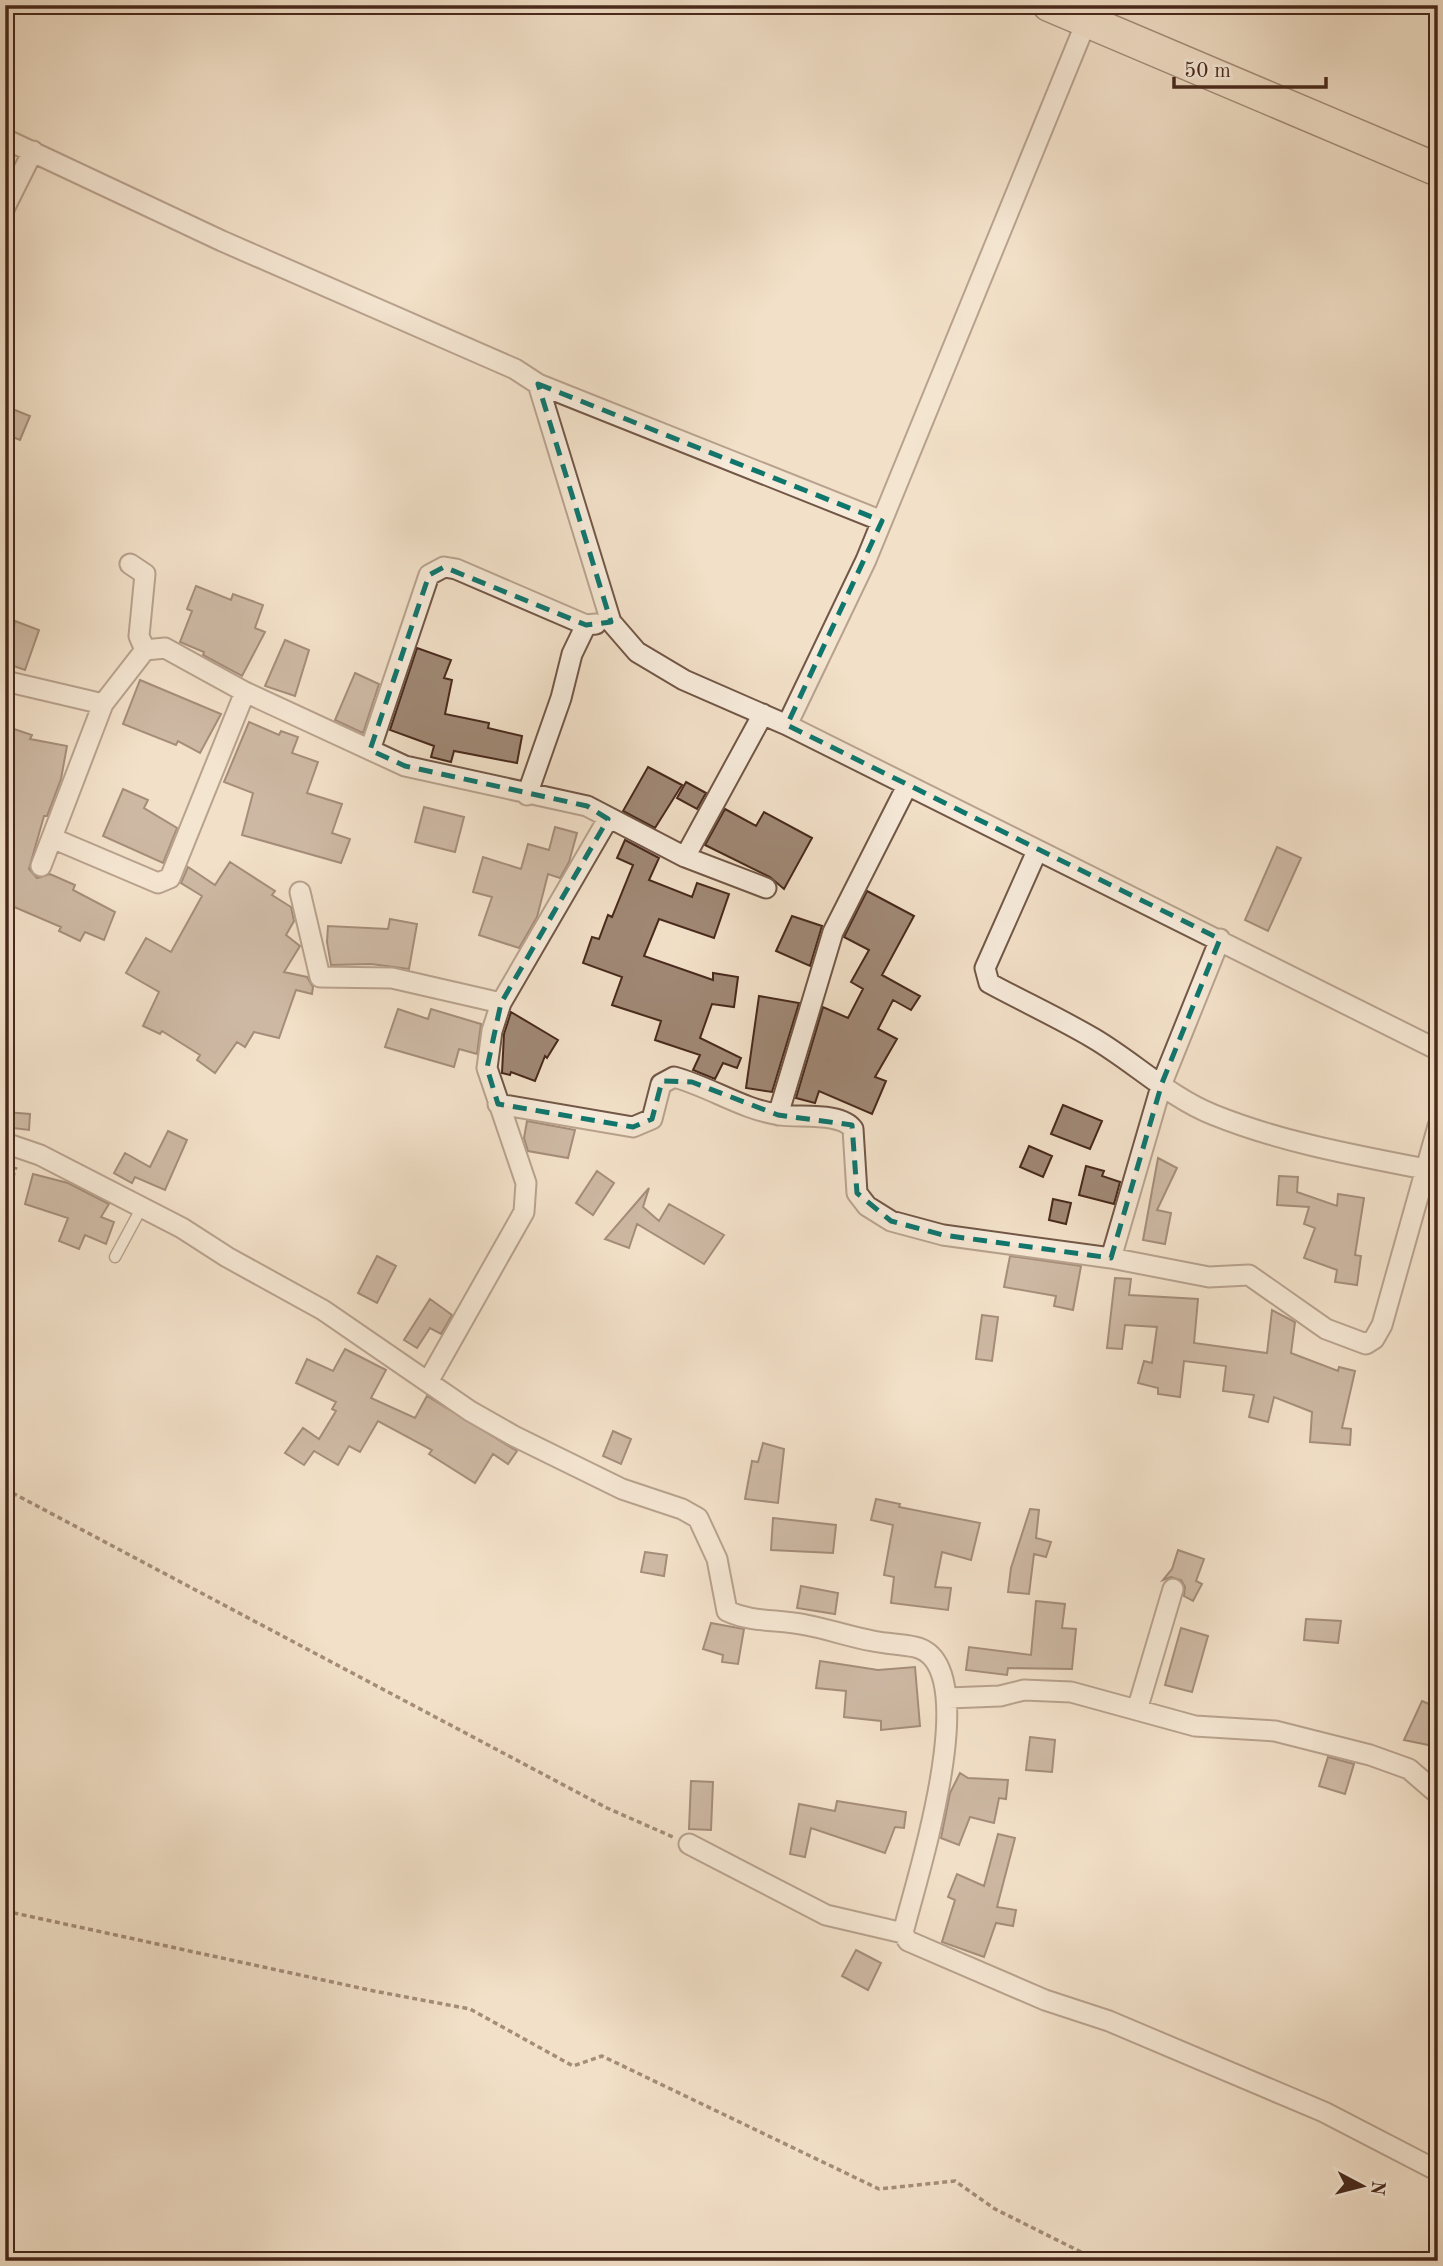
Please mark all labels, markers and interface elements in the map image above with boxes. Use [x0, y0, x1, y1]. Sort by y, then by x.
scale bar [1174, 46, 1326, 90]
text: 50 m [1184, 61, 1231, 82]
north arrow [1328, 2150, 1398, 2220]
text: N [1366, 2179, 1387, 2197]

